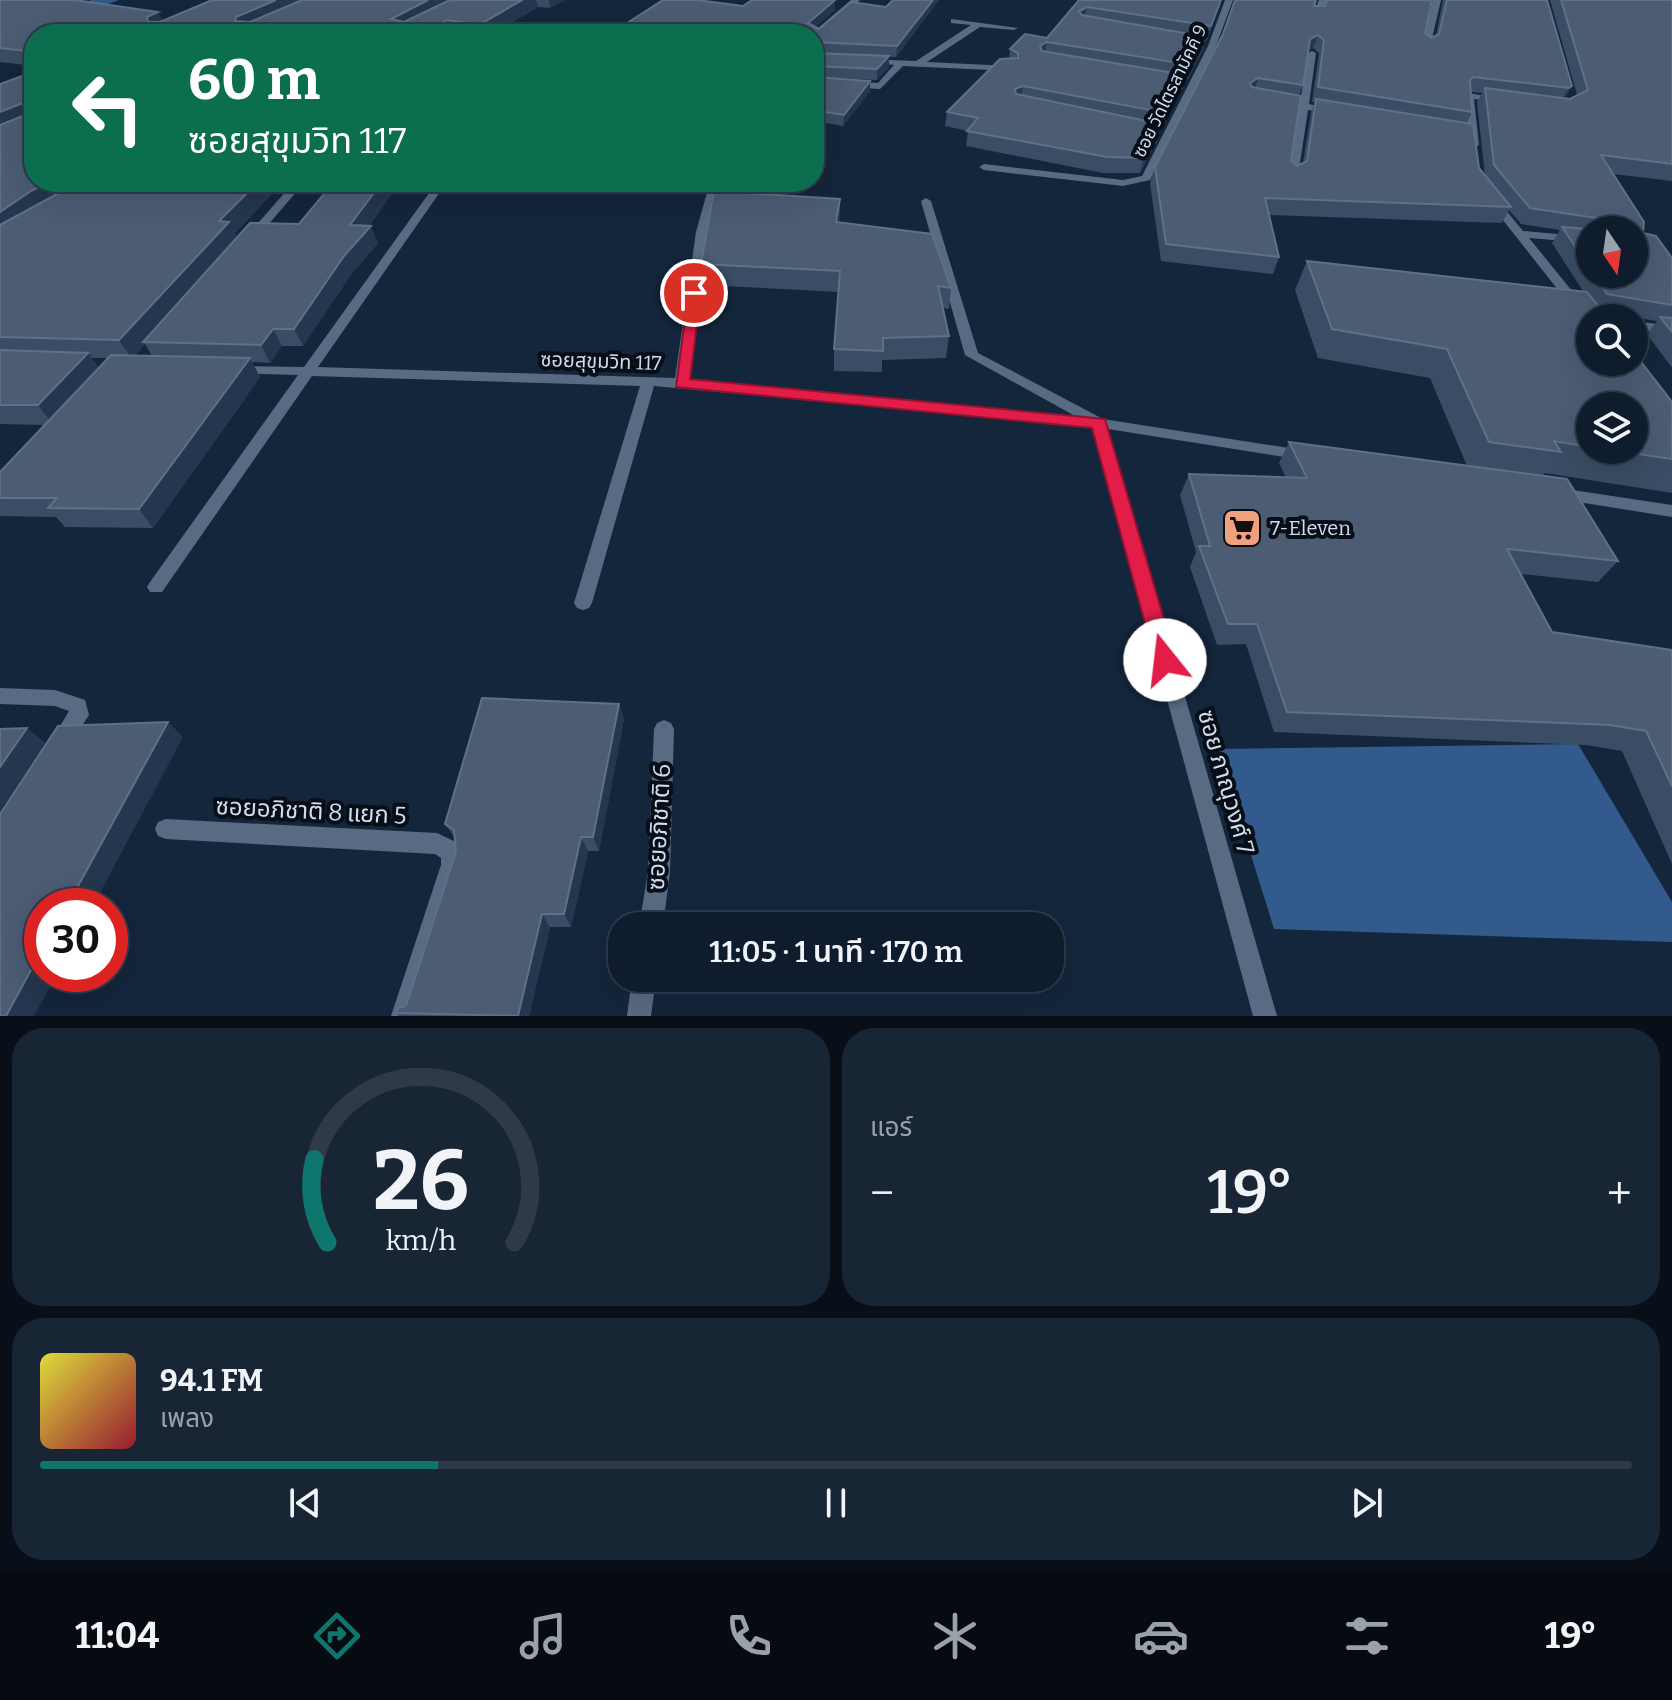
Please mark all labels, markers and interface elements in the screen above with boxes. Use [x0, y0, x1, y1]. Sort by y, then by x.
street label: ซอย วัดไตรสามัคคี 9 [1128, 21, 1212, 161]
text: 60 m [188, 47, 320, 114]
icon: left [56, 56, 160, 160]
text: ซอยสุขุมวิท 117 [188, 119, 406, 163]
north arrow [1576, 216, 1648, 288]
map controls [1576, 216, 1648, 464]
pin [660, 259, 728, 327]
icon: arrive [672, 271, 716, 315]
button: search [1576, 304, 1648, 376]
street label: ซอยสุขุมวิท 117 [540, 347, 662, 375]
button: layers [1576, 392, 1648, 464]
supermarket icon: 7-Eleven [1221, 507, 1263, 549]
place label: 7-Eleven [1270, 516, 1351, 540]
position arrow [1123, 618, 1207, 702]
street label: ซอย ภาณุวงศ์ 7 [1191, 707, 1260, 858]
street label: ซอยอภิชาติ 6 [642, 763, 676, 891]
street label: ซอยอภิชาติ 8 แยก 5 [215, 792, 407, 830]
speed limit sign: 30 [24, 888, 128, 992]
text: 11:05 · 1 นาที · 170 m [709, 934, 963, 970]
text: แอร์ [870, 1112, 912, 1143]
text: 26 [373, 1131, 469, 1231]
text: 19° [1207, 1157, 1294, 1229]
text: − [870, 1167, 894, 1220]
text: + [1607, 1167, 1632, 1220]
text: km/h [386, 1223, 457, 1258]
text: 94.1 FM [160, 1363, 263, 1399]
text: เพลง [160, 1403, 214, 1434]
icon: previous [283, 1481, 327, 1525]
icon: pause [814, 1481, 858, 1525]
icon: next [1345, 1481, 1389, 1525]
icon: directions [309, 1608, 365, 1664]
icon: music [515, 1608, 571, 1664]
icon: phone [721, 1608, 777, 1664]
icon: climate [927, 1608, 983, 1664]
icon: car [1133, 1608, 1189, 1664]
icon: filters [1339, 1608, 1395, 1664]
text: 11:04 [75, 1614, 159, 1658]
text: 19° [1545, 1614, 1597, 1658]

